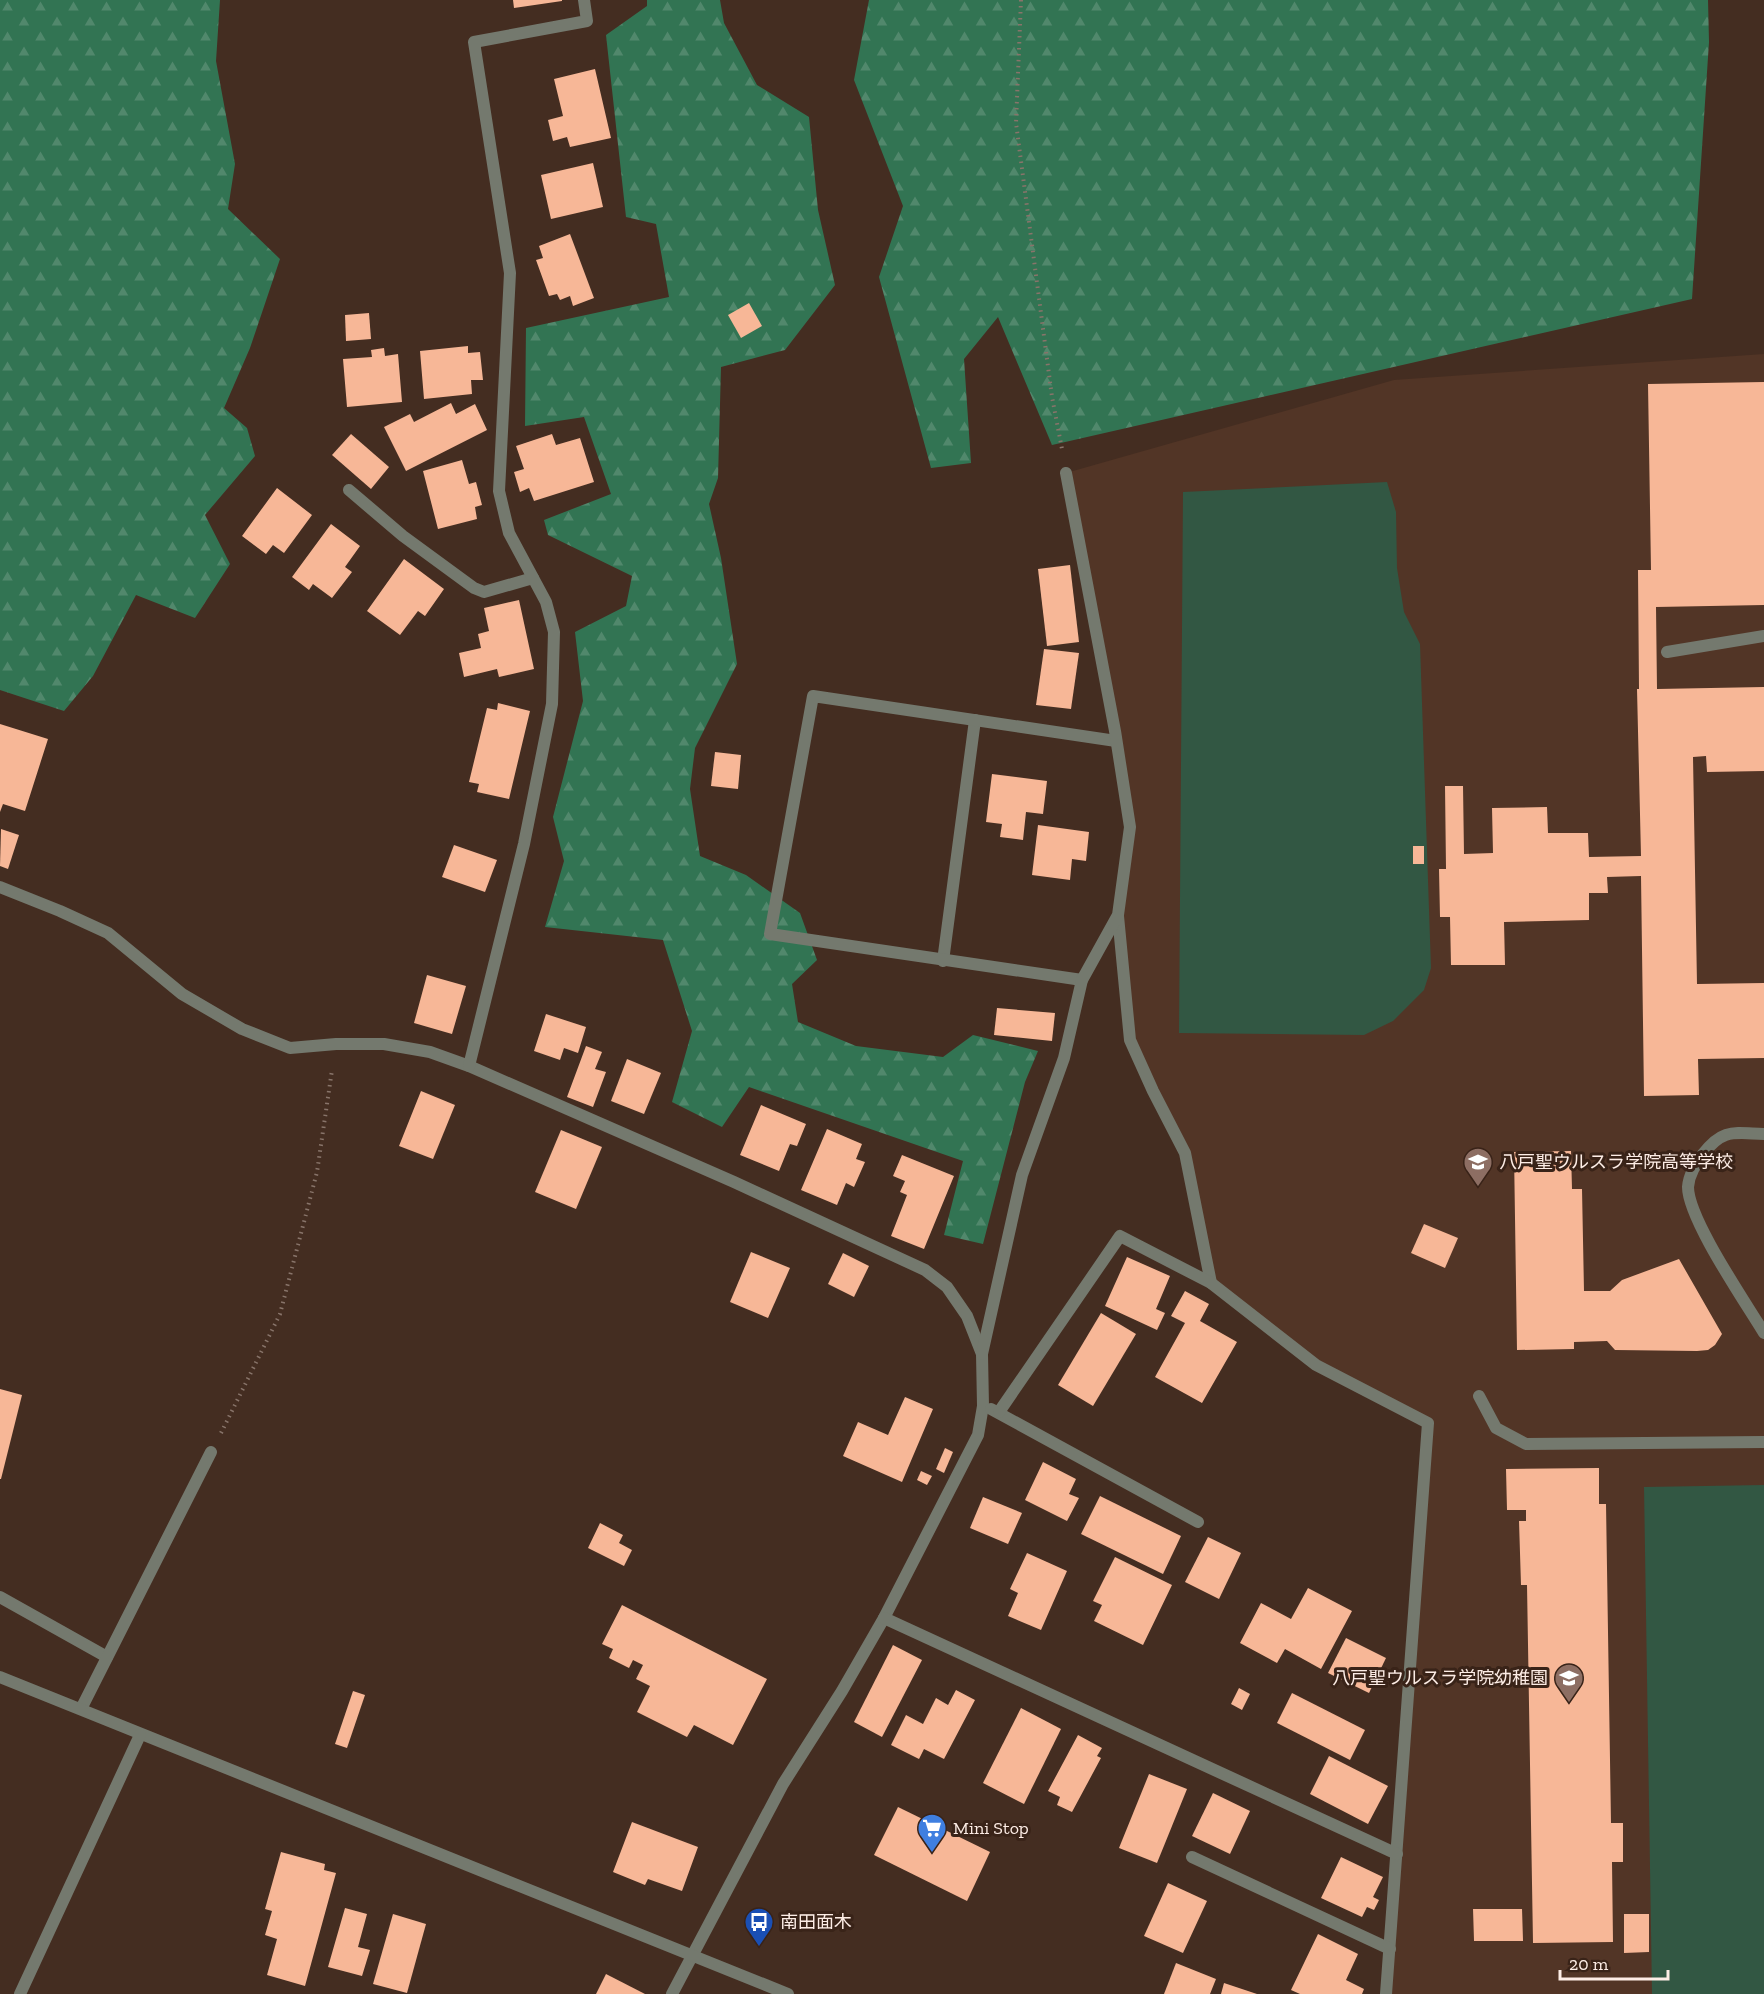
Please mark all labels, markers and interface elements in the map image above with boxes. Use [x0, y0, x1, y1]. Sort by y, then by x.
school or university icon: 八戸聖ウルスラ学院高等学校 [1462, 1146, 1494, 1188]
place label: 八戸聖ウルスラ学院高等学校 [1499, 1151, 1733, 1173]
school or university icon: 八戸聖ウルスラ学院幼稚園 [1553, 1662, 1585, 1704]
place label: 八戸聖ウルスラ学院幼稚園 [1332, 1667, 1548, 1689]
supermarket icon: Mini Stop [916, 1812, 948, 1854]
place label: Mini Stop [953, 1817, 1029, 1839]
bus stop icon: 南田面木 [743, 1906, 775, 1948]
place label: 南田面木 [780, 1911, 852, 1933]
scale bar [1560, 1943, 1668, 1981]
text: 20 m [1569, 1953, 1609, 1975]

